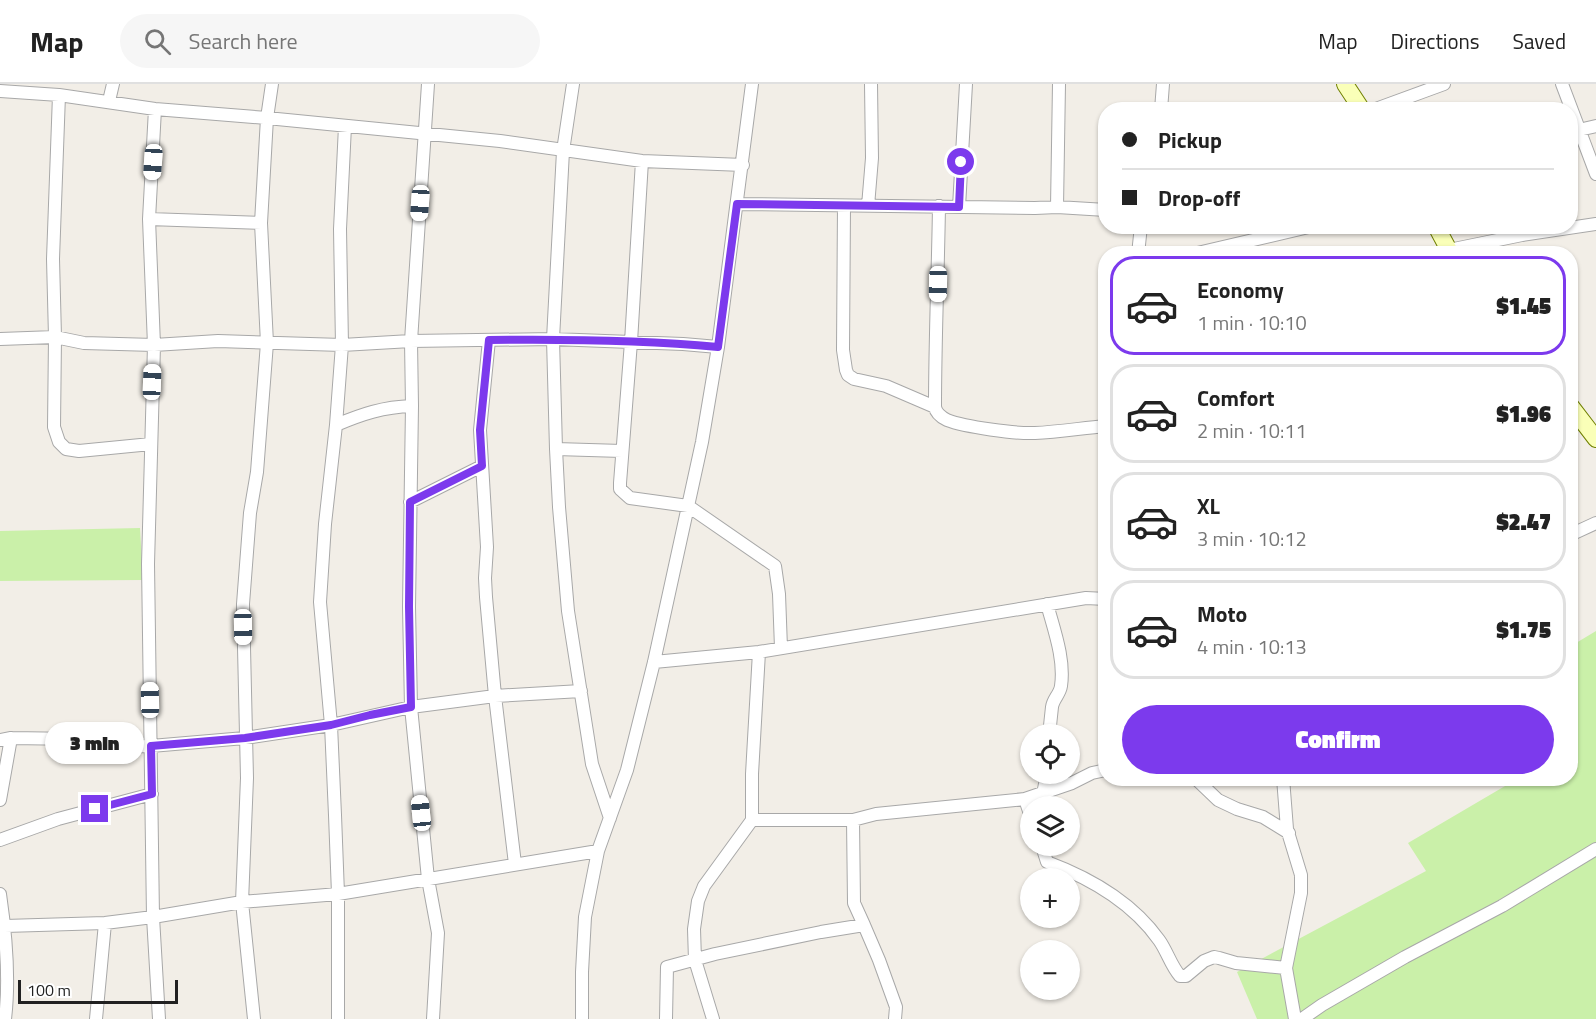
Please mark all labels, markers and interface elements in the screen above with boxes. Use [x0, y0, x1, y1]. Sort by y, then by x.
search box [120, 14, 540, 68]
text: Map [30, 20, 84, 63]
text: Search here [189, 24, 298, 58]
icon: search [141, 25, 174, 58]
text: Map [1318, 25, 1358, 57]
text: Directions [1391, 25, 1480, 57]
text: Saved [1513, 25, 1566, 57]
text: Pickup [1158, 123, 1222, 157]
car [143, 143, 163, 181]
route start [947, 148, 974, 175]
text: Drop-off [1158, 181, 1240, 215]
car [410, 184, 430, 222]
car [929, 266, 947, 302]
text: Economy [1197, 273, 1284, 307]
icon: car [1125, 279, 1179, 333]
text: $1.45 [1496, 289, 1551, 323]
text: 1 min · 10:10 [1197, 307, 1307, 338]
car [142, 364, 162, 400]
text: Comfort [1197, 381, 1275, 415]
icon: car [1125, 387, 1179, 441]
text: $1.96 [1496, 397, 1551, 431]
text: 2 min · 10:11 [1197, 415, 1307, 446]
text: XL [1197, 489, 1220, 523]
icon: car [1125, 495, 1179, 549]
text: $2.47 [1496, 505, 1551, 539]
text: 3 min · 10:12 [1197, 523, 1307, 554]
text: Moto [1197, 597, 1247, 631]
icon: car [1125, 603, 1179, 657]
car [234, 609, 252, 645]
text: $1.75 [1496, 613, 1551, 647]
text: 4 min · 10:13 [1197, 631, 1307, 662]
car [141, 682, 159, 718]
button: Confirm [1122, 705, 1554, 774]
callout: 3 min [46, 722, 144, 764]
map controls [1020, 724, 1080, 1000]
button: locate [1020, 724, 1080, 784]
text: 3 min [70, 727, 119, 758]
car [410, 794, 432, 832]
route end [81, 795, 108, 822]
button: layers [1020, 796, 1080, 856]
button: + [1020, 868, 1080, 928]
button: − [1020, 940, 1080, 1000]
scale bar [18, 977, 178, 1004]
text: 100 m [27, 978, 71, 1002]

